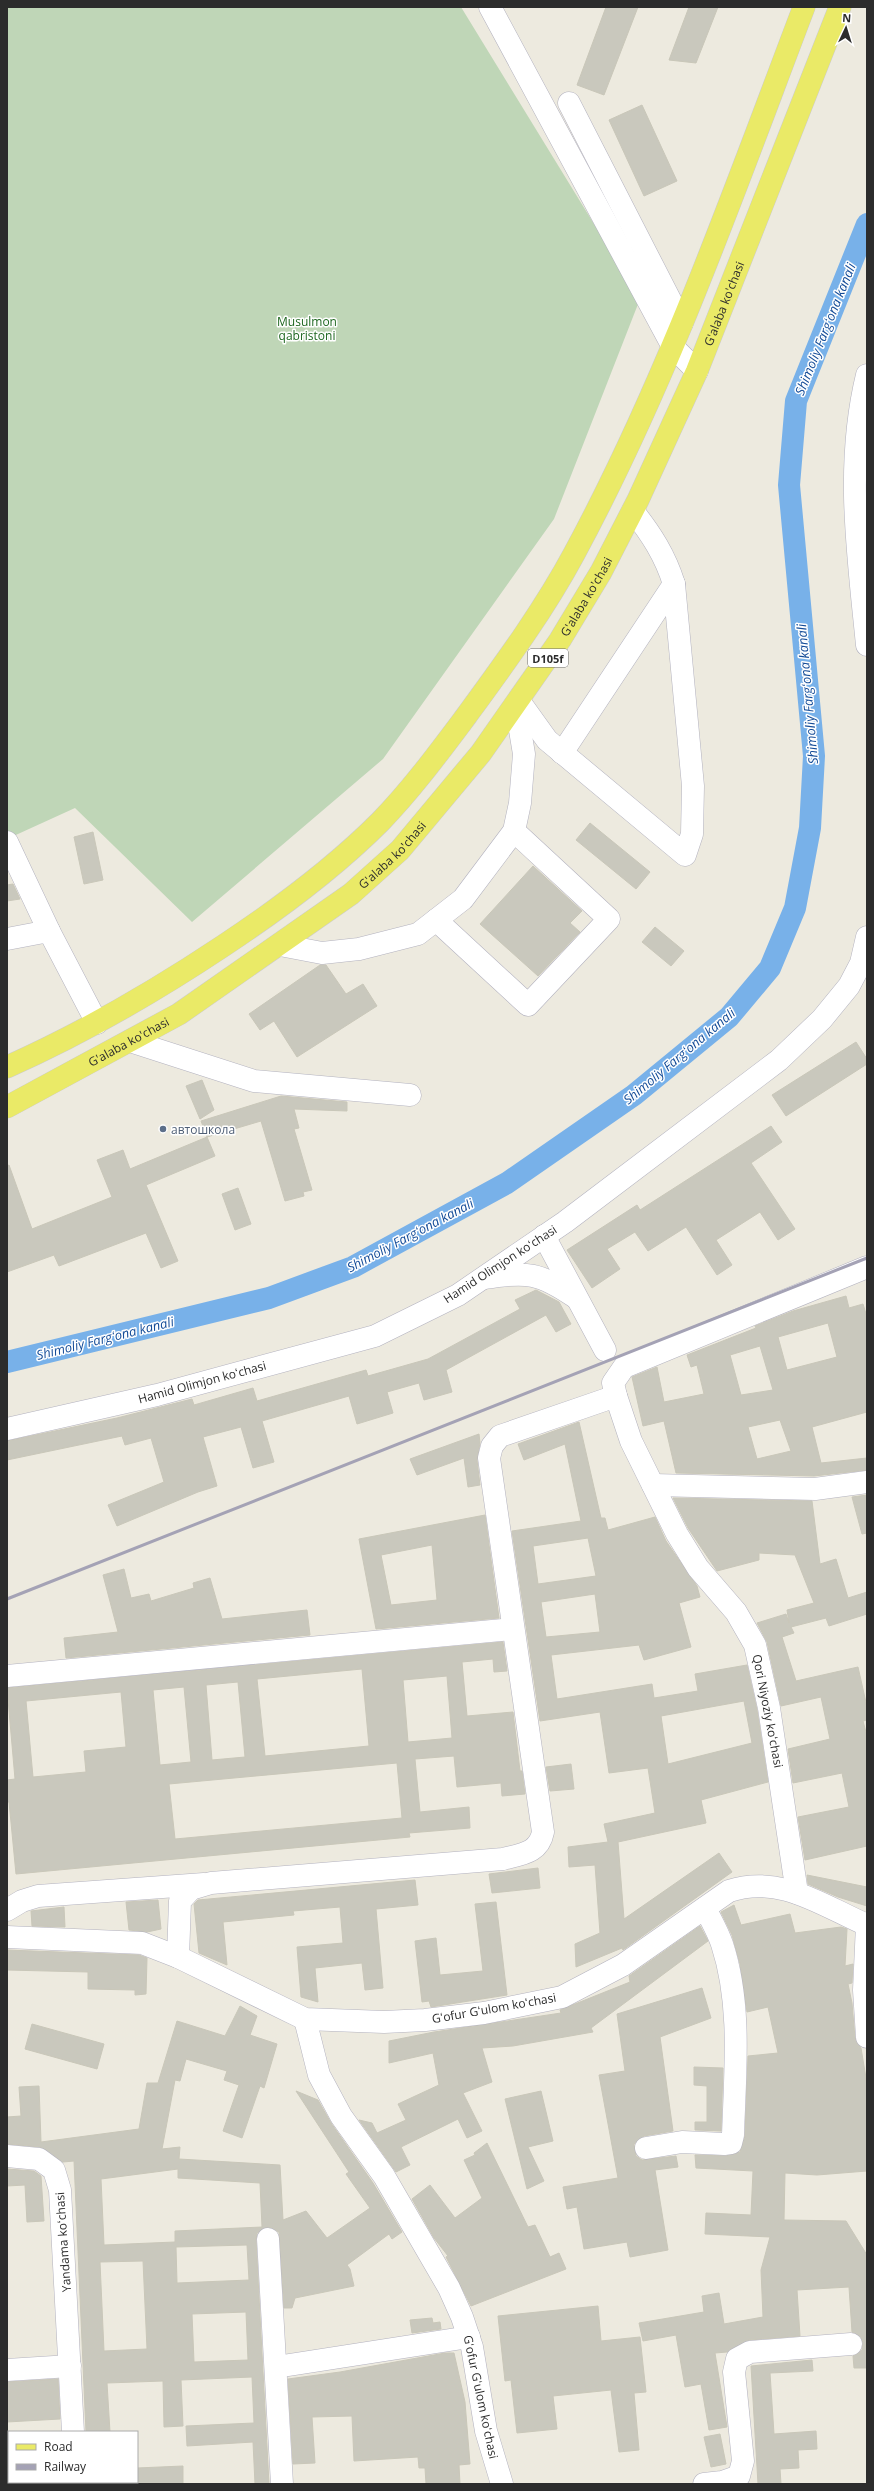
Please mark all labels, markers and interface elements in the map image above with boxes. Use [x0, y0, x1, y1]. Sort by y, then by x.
north arrow [826, 8, 866, 48]
text: N [842, 10, 852, 25]
street label: G'alaba ko'chasi [699, 259, 748, 348]
water label: Shimoliy Fargʻona kanali [790, 260, 860, 398]
park label: Musulmon qabristoni [277, 313, 337, 344]
street label: G'alaba ko'chasi [556, 554, 616, 639]
water label: Shimoliy Fargʻona kanali [792, 622, 822, 765]
road number: D105f [528, 649, 568, 667]
street label: G'alaba ko'chasi [354, 817, 429, 892]
water label: Shimoliy Fargʻona kanali [619, 1003, 739, 1108]
street label: G'alaba ko'chasi [85, 1013, 172, 1070]
place label: автошкола [171, 1121, 235, 1138]
marker: автошкола [158, 1124, 168, 1134]
water label: Shimoliy Fargʻona kanali [344, 1194, 477, 1276]
street label: Hamid Olimjon koʻchasi [440, 1221, 560, 1307]
water label: Shimoliy Fargʻona kanali [34, 1312, 176, 1364]
street label: Hamid Olimjon koʻchasi [136, 1357, 268, 1407]
street label: Qori Niyoziy koʻchasi [749, 1653, 787, 1769]
street label: Gʻofur Gʻulom koʻchasi [430, 1989, 558, 2027]
street label: Yandama koʻchasi [51, 2191, 75, 2293]
street label: Gʻofur Gʻulom koʻchasi [460, 2334, 502, 2460]
legend [8, 2431, 138, 2483]
text: Road [44, 2438, 73, 2455]
text: Railway [44, 2458, 87, 2475]

